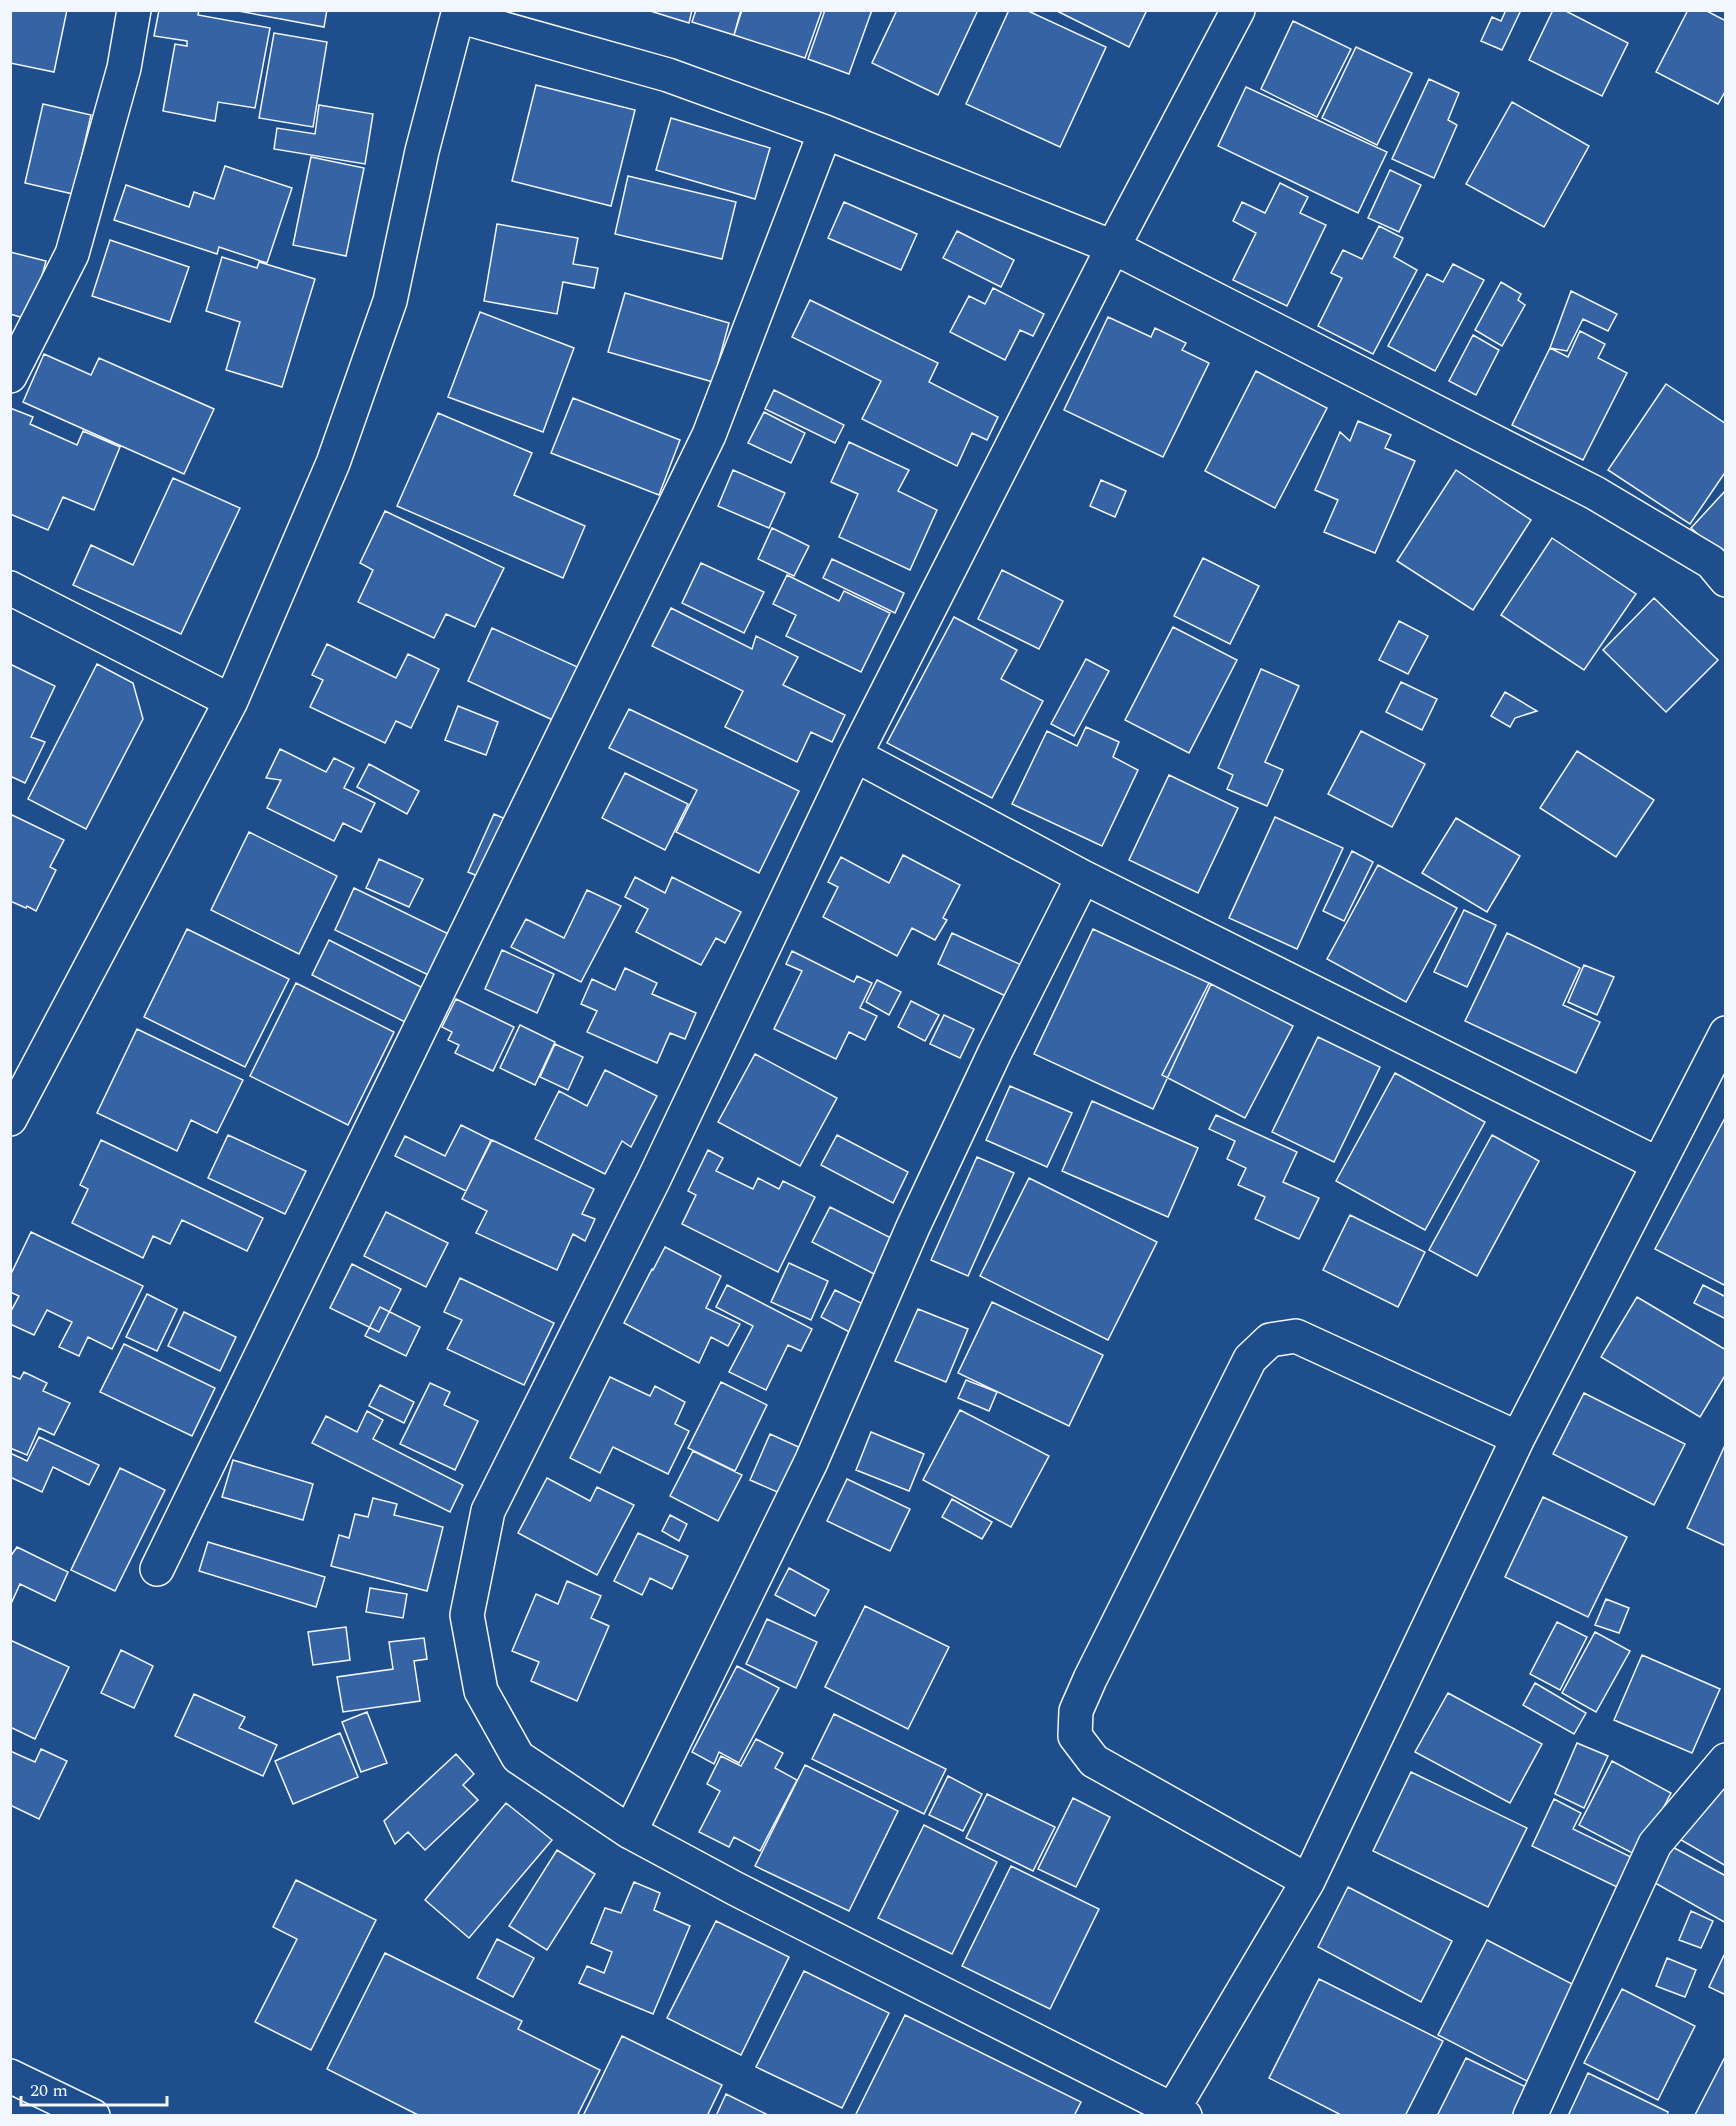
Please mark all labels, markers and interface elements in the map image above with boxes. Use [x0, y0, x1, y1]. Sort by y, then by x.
scale bar [21, 2069, 166, 2107]
text: 20 m [30, 2077, 68, 2104]

